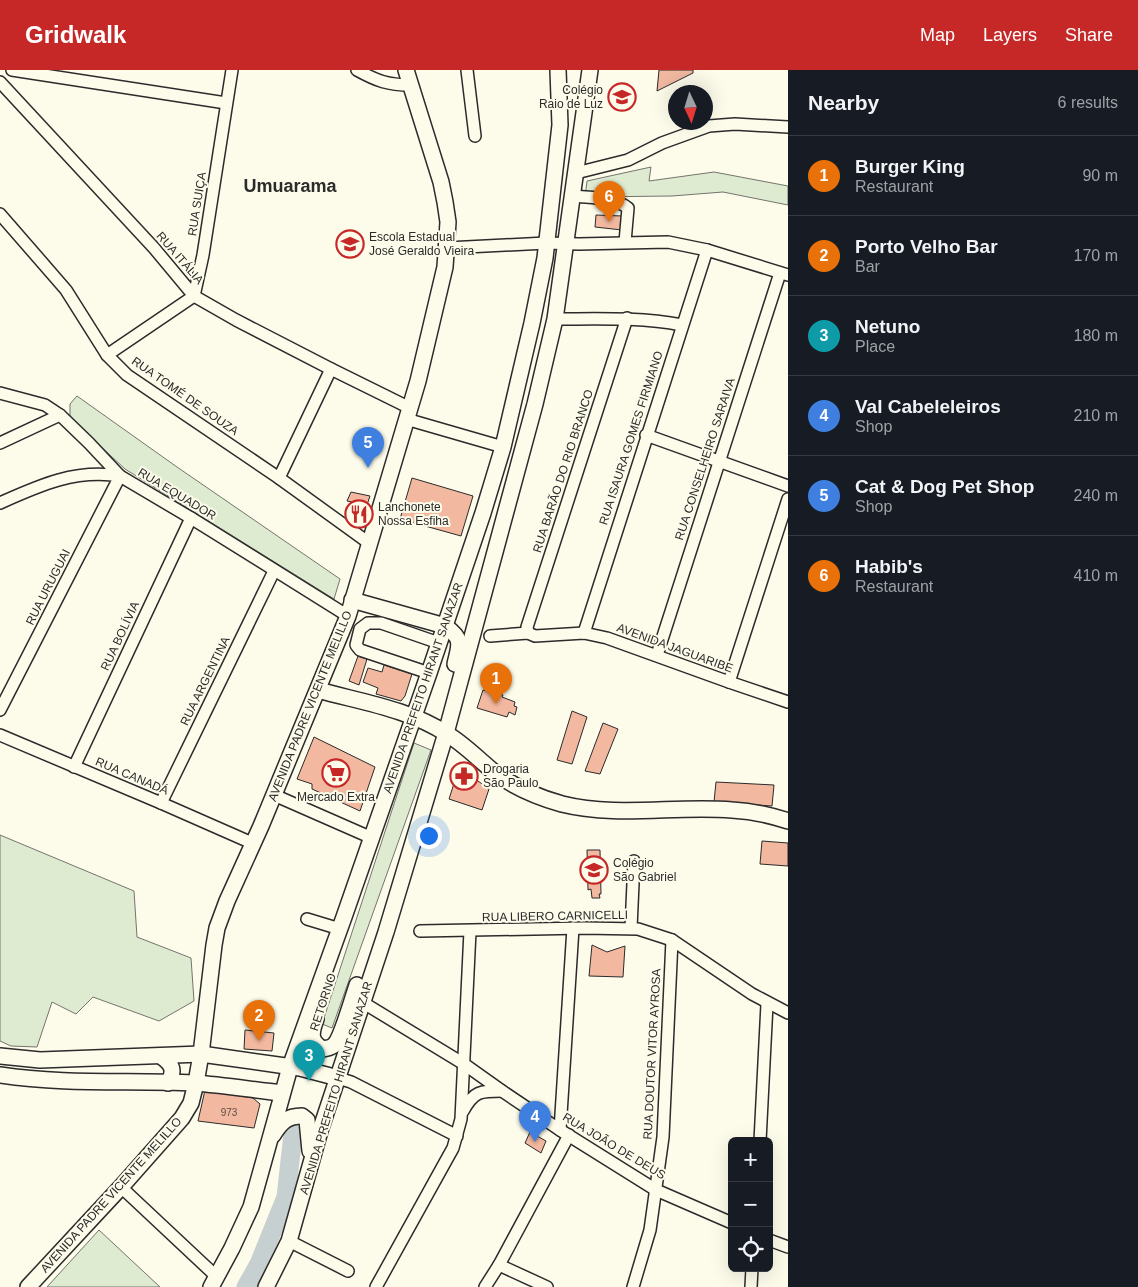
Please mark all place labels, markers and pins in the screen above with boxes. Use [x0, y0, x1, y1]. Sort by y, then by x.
school or university icon: Colégio Raio de Luz [607, 82, 637, 112]
place label: Colégio Raio de Luz [539, 83, 603, 111]
pin: 6 [593, 181, 625, 222]
school or university icon: Escola Estadual José Geraldo Vieira [335, 229, 365, 259]
place label: Escola Estadual José Geraldo Vieira [369, 230, 474, 258]
pin: 5 [352, 427, 384, 468]
restaurant icon: Lanchonete Nossa Esfiha [344, 499, 374, 529]
place label: Lanchonete Nossa Esfiha [378, 500, 449, 528]
pin: 1 [480, 663, 512, 704]
supermarket icon: Mercado Extra [321, 758, 351, 788]
pharmacy icon: Drogaria São Paulo [449, 761, 479, 791]
place label: Drogaria São Paulo [483, 762, 539, 790]
place label: Mercado Extra [297, 790, 375, 804]
school or university icon: Colégio São Gabriel [579, 855, 609, 885]
place label: Colégio São Gabriel [613, 856, 676, 884]
pin: 2 [243, 1000, 275, 1041]
pin: 3 [293, 1040, 325, 1081]
pin: 4 [519, 1101, 551, 1142]

